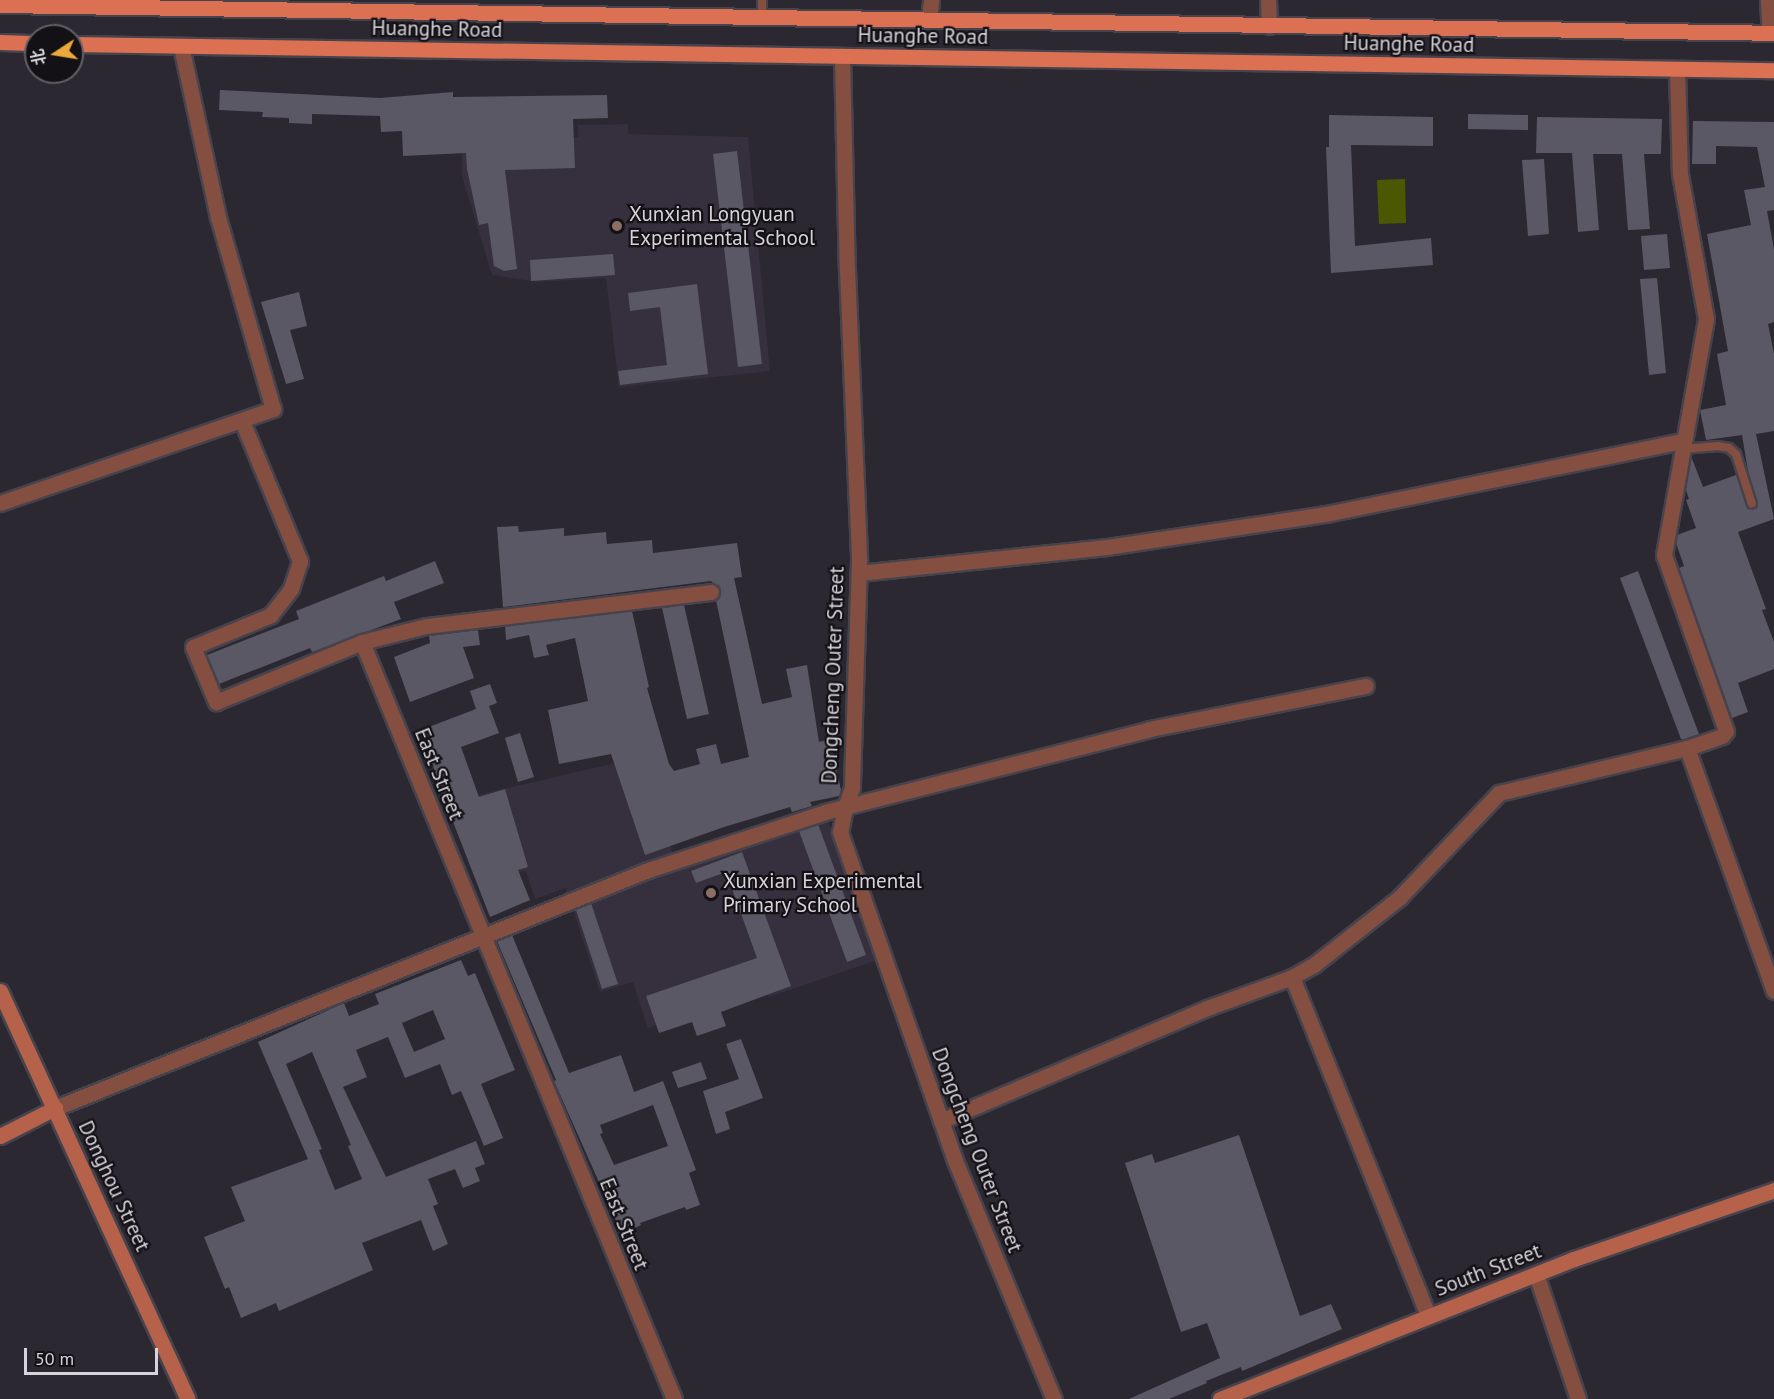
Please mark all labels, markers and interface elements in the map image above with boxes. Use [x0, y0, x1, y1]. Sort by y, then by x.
street label: Huanghe Road [371, 15, 503, 43]
street label: Huanghe Road [857, 22, 989, 50]
north arrow [24, 24, 84, 84]
street label: Huanghe Road [1343, 30, 1475, 58]
text: 北 [27, 47, 50, 67]
place label: Xunxian Longyuan Experimental School [629, 201, 815, 251]
marker: Xunxian Longyuan Experimental School [610, 219, 624, 233]
street label: Dongcheng Outer Street [817, 566, 849, 784]
street label: East Street [409, 724, 469, 824]
place label: Xunxian Experimental Primary School [723, 868, 922, 918]
marker: Xunxian Experimental Primary School [704, 886, 718, 900]
street label: Dongcheng Outer Street [926, 1044, 1028, 1256]
street label: Donghou Street [73, 1117, 155, 1255]
street label: East Street [594, 1174, 654, 1274]
street label: South Street [1431, 1238, 1545, 1302]
scale bar [27, 1336, 160, 1374]
text: 50 m [35, 1347, 74, 1370]

